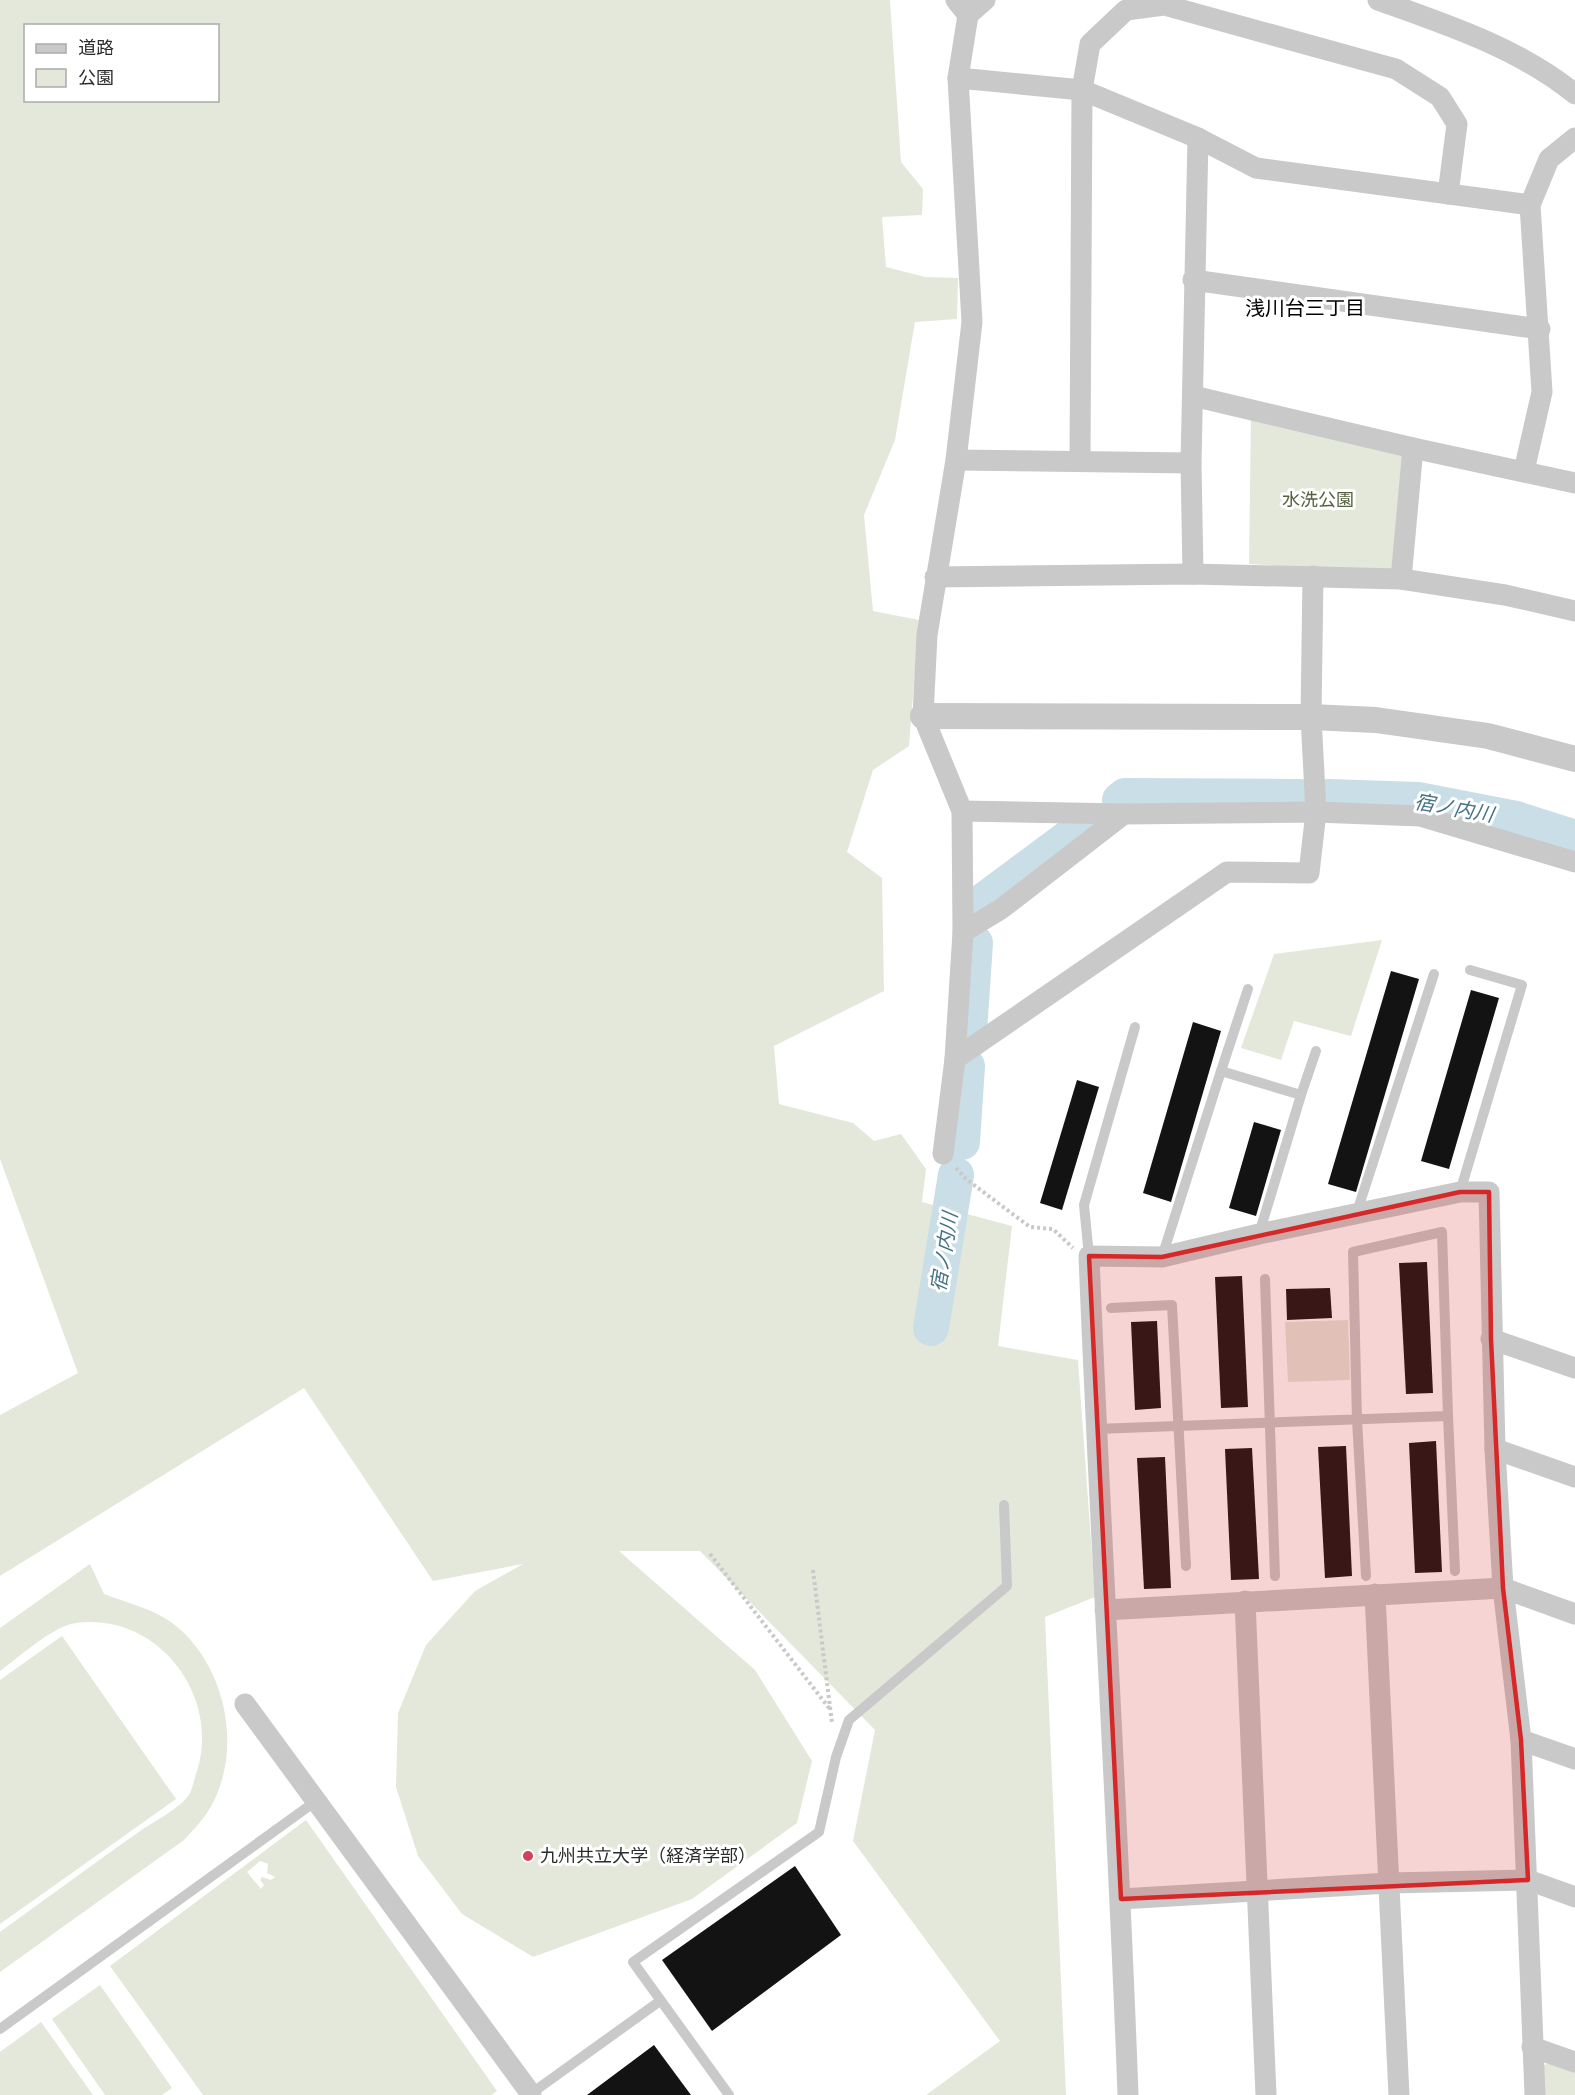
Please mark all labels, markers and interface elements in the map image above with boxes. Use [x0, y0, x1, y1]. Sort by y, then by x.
legend [24, 24, 219, 102]
text: 道路 [78, 38, 114, 58]
text: 公園 [78, 68, 114, 88]
district label: 浅川台三丁目 [1245, 297, 1365, 319]
park label: 水洗公園 [1282, 490, 1354, 510]
water label: 宿ノ内川 [1413, 790, 1497, 826]
water label: 宿ノ内川 [927, 1209, 961, 1293]
place label: 九州共立大学（経済学部） [540, 1846, 756, 1866]
marker: 九州共立大学（経済学部） [521, 1849, 535, 1863]

